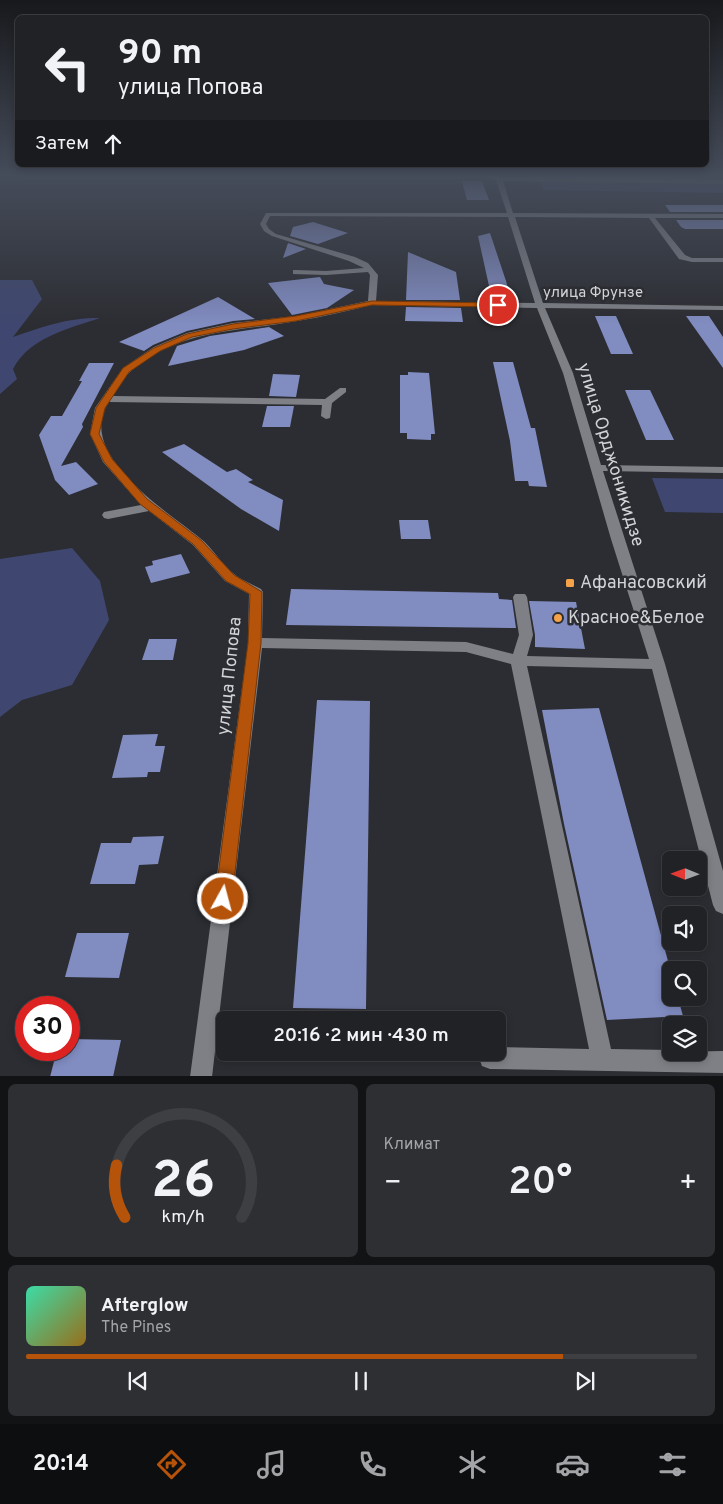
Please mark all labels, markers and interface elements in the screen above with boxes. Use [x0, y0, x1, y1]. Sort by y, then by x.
text: 90 m [118, 32, 202, 76]
icon: left [35, 35, 100, 100]
text: улица Попова [118, 75, 263, 102]
icon: ahead [99, 130, 127, 158]
text: Затем [35, 132, 89, 156]
pin [477, 284, 519, 326]
street label: улица Фрунзе [543, 284, 643, 303]
icon: arrive [484, 291, 512, 319]
street label: улица Орджоникидзе [571, 360, 649, 550]
place label: Афанасовский [580, 572, 707, 595]
marker: Афанасовский [564, 577, 576, 589]
place label: Красное&Белое [568, 607, 704, 630]
marker: Красное&Белое [552, 612, 564, 624]
street label: улица Попова [212, 616, 248, 736]
north arrow [662, 851, 708, 896]
map controls [662, 851, 707, 1061]
position arrow [196, 872, 248, 924]
button: sound [662, 906, 707, 951]
button: search [662, 961, 707, 1006]
speed limit sign: 30 [15, 996, 80, 1061]
button: layers [662, 1016, 707, 1061]
text: 20:16 · 2 мин · 430 m [273, 1024, 449, 1048]
text: Климат [384, 1135, 440, 1155]
text: 26 [151, 1150, 215, 1216]
text: 20° [508, 1159, 572, 1208]
text: − [384, 1166, 402, 1202]
text: + [679, 1166, 697, 1202]
text: km/h [161, 1206, 204, 1229]
text: Afterglow [101, 1294, 189, 1318]
text: The Pines [101, 1318, 171, 1338]
icon: previous [124, 1367, 152, 1395]
icon: pause [347, 1367, 375, 1395]
icon: next [571, 1367, 599, 1395]
icon: directions [154, 1447, 189, 1482]
icon: music [254, 1447, 289, 1482]
icon: phone [355, 1447, 390, 1482]
icon: climate [455, 1447, 490, 1482]
icon: car [555, 1447, 590, 1482]
icon: filters [655, 1447, 690, 1482]
text: 20:14 [33, 1451, 89, 1478]

